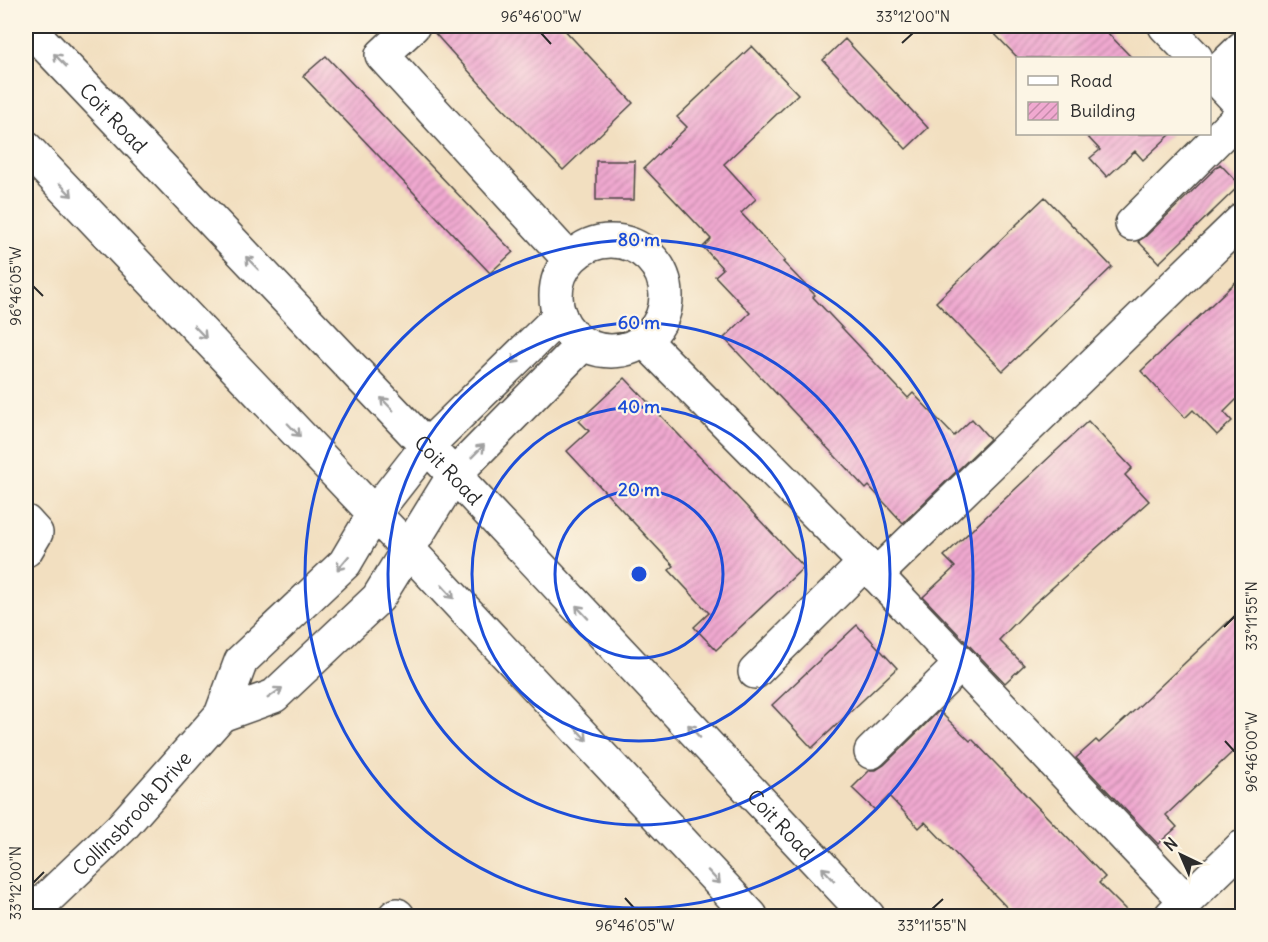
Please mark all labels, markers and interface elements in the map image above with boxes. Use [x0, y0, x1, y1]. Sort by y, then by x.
text: 96°46'00"W [501, 7, 582, 26]
text: 33°12'00"N [876, 7, 950, 26]
one-way arrow [53, 53, 67, 68]
legend [1016, 57, 1211, 135]
text: Road [1070, 69, 1113, 92]
street label: Coit Road [75, 77, 153, 158]
text: Building [1070, 99, 1135, 122]
one-way arrow [59, 183, 73, 198]
text: 80 m [618, 228, 660, 251]
text: 96°46'05"W [6, 246, 25, 326]
one-way arrow [245, 255, 259, 270]
text: 60 m [618, 311, 660, 334]
one-way arrow [193, 324, 208, 339]
one-way arrow [511, 350, 525, 365]
text: 40 m [618, 395, 660, 418]
one-way arrow [380, 397, 394, 412]
one-way arrow [287, 422, 301, 437]
street label: Coit Road [410, 429, 488, 510]
one-way arrow [471, 444, 485, 459]
text: 20 m [618, 478, 660, 501]
one-way arrow [336, 555, 350, 570]
centre of rings [629, 564, 649, 584]
text: 33°11'55"N [1242, 581, 1261, 651]
one-way arrow [440, 584, 454, 599]
one-way arrow [576, 605, 590, 620]
one-way arrow [266, 687, 282, 699]
text: 96°46'00"W [1242, 711, 1261, 792]
one-way arrow [687, 724, 702, 739]
one-way arrow [574, 727, 588, 742]
street label: Collinsbrook Drive [67, 745, 196, 881]
street label: Coit Road [742, 783, 821, 864]
north arrow [1151, 825, 1211, 885]
text: N [1160, 833, 1182, 855]
text: 33°12'00"N [6, 846, 25, 920]
one-way arrow [821, 866, 835, 881]
one-way arrow [707, 869, 721, 884]
text: 96°46'05"W [595, 916, 675, 935]
text: 33°11'55"N [897, 916, 967, 935]

